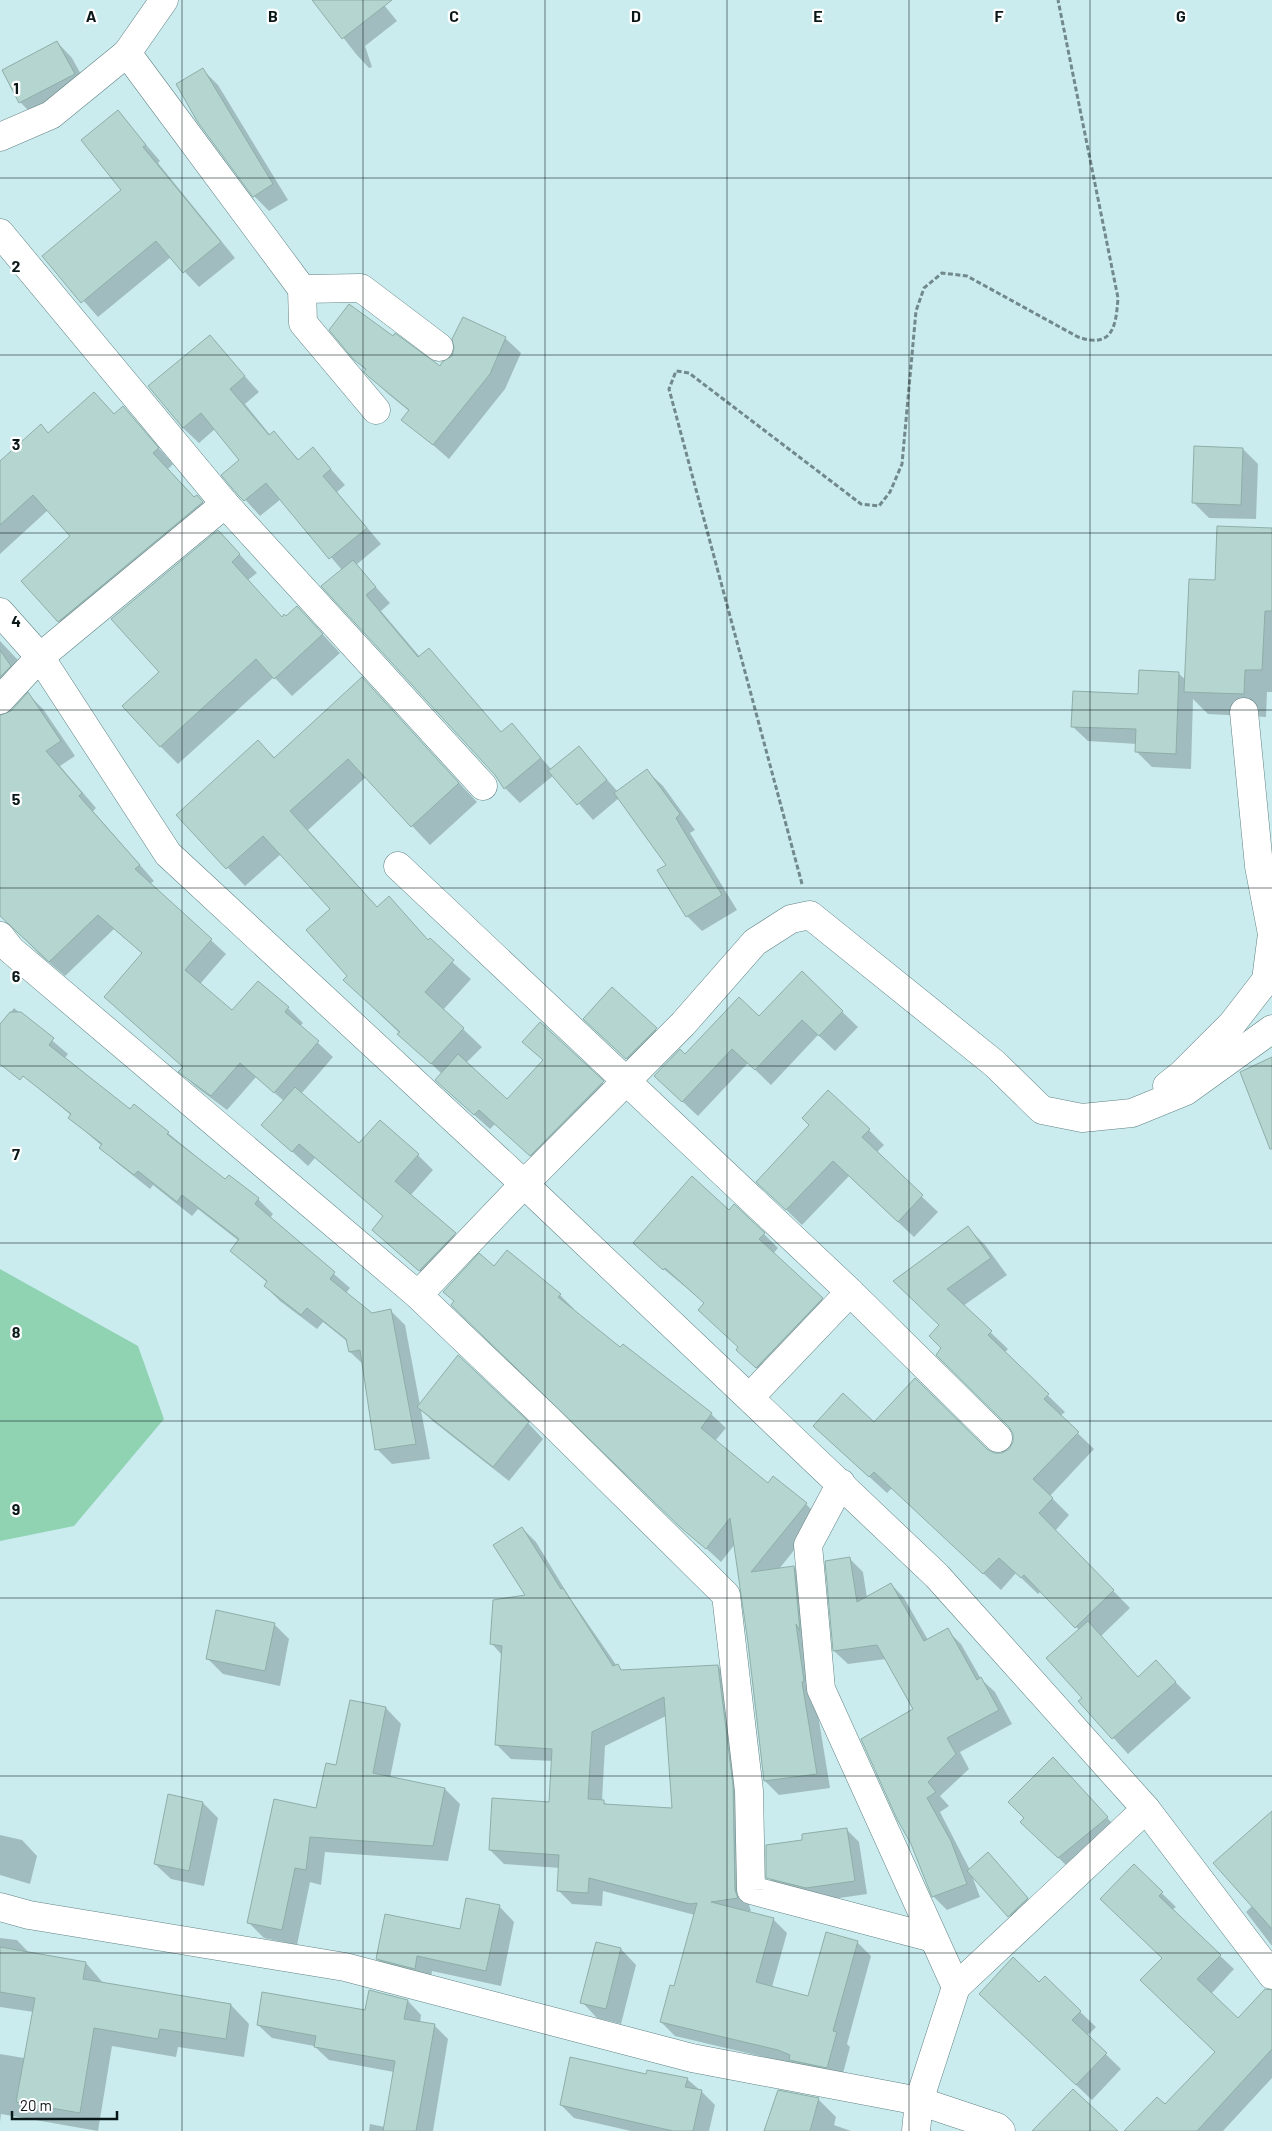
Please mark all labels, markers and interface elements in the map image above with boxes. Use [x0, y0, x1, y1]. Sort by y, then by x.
text: A [86, 6, 97, 25]
text: B [268, 6, 278, 25]
text: C [449, 6, 459, 25]
text: D [631, 6, 641, 25]
text: E [813, 6, 823, 25]
text: F [995, 6, 1004, 25]
text: G [1176, 6, 1186, 25]
text: 1 [13, 78, 19, 97]
text: 2 [12, 256, 21, 275]
text: 3 [12, 434, 20, 453]
text: 4 [11, 611, 21, 630]
text: 5 [12, 789, 21, 808]
text: 6 [12, 966, 21, 985]
text: 7 [12, 1144, 20, 1163]
text: 8 [12, 1322, 21, 1341]
text: 9 [12, 1499, 20, 1518]
scale bar [12, 2088, 118, 2120]
text: 20 m [20, 2096, 52, 2114]

